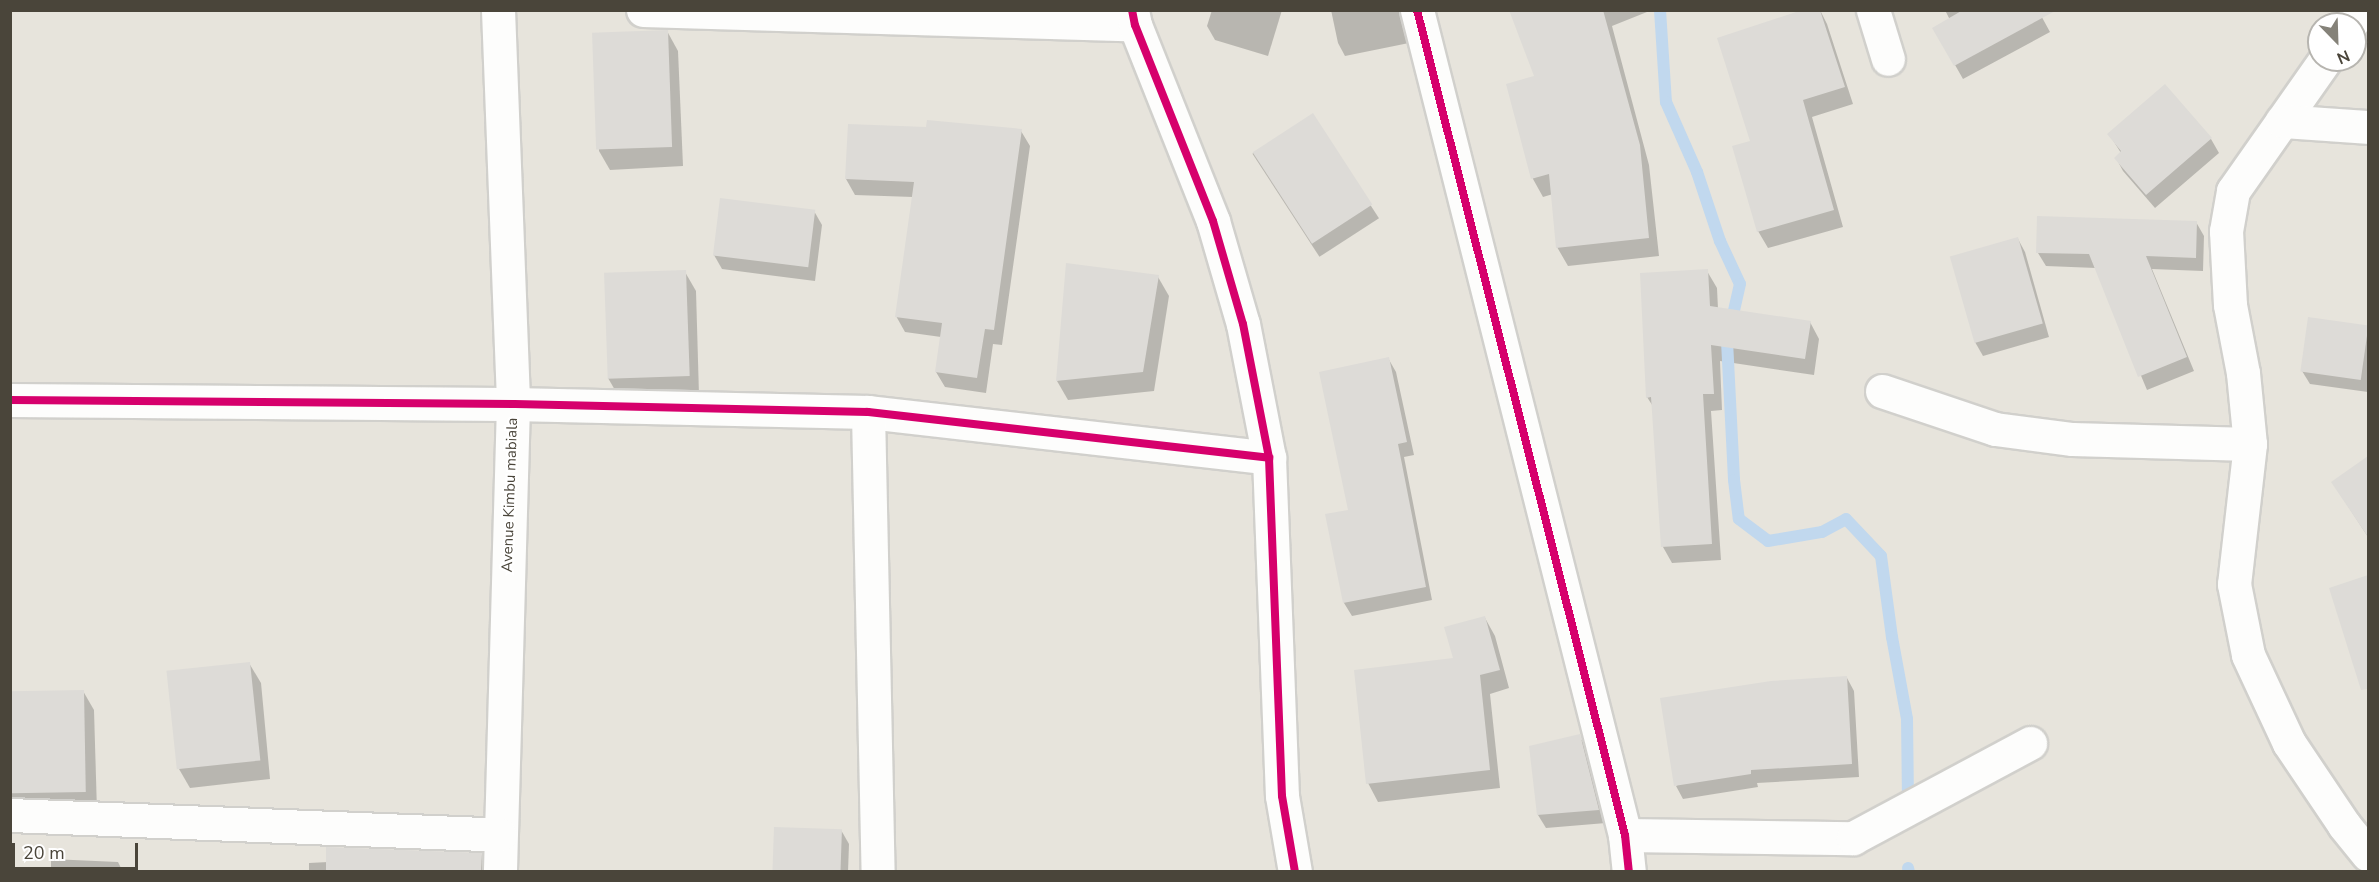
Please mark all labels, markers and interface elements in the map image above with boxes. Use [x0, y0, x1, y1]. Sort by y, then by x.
north arrow [2307, 12, 2367, 72]
text: N [2333, 44, 2353, 69]
street label: Avenue Kimbu mabiala [498, 417, 522, 573]
scale bar [15, 831, 141, 869]
text: 20 m [23, 841, 65, 865]

